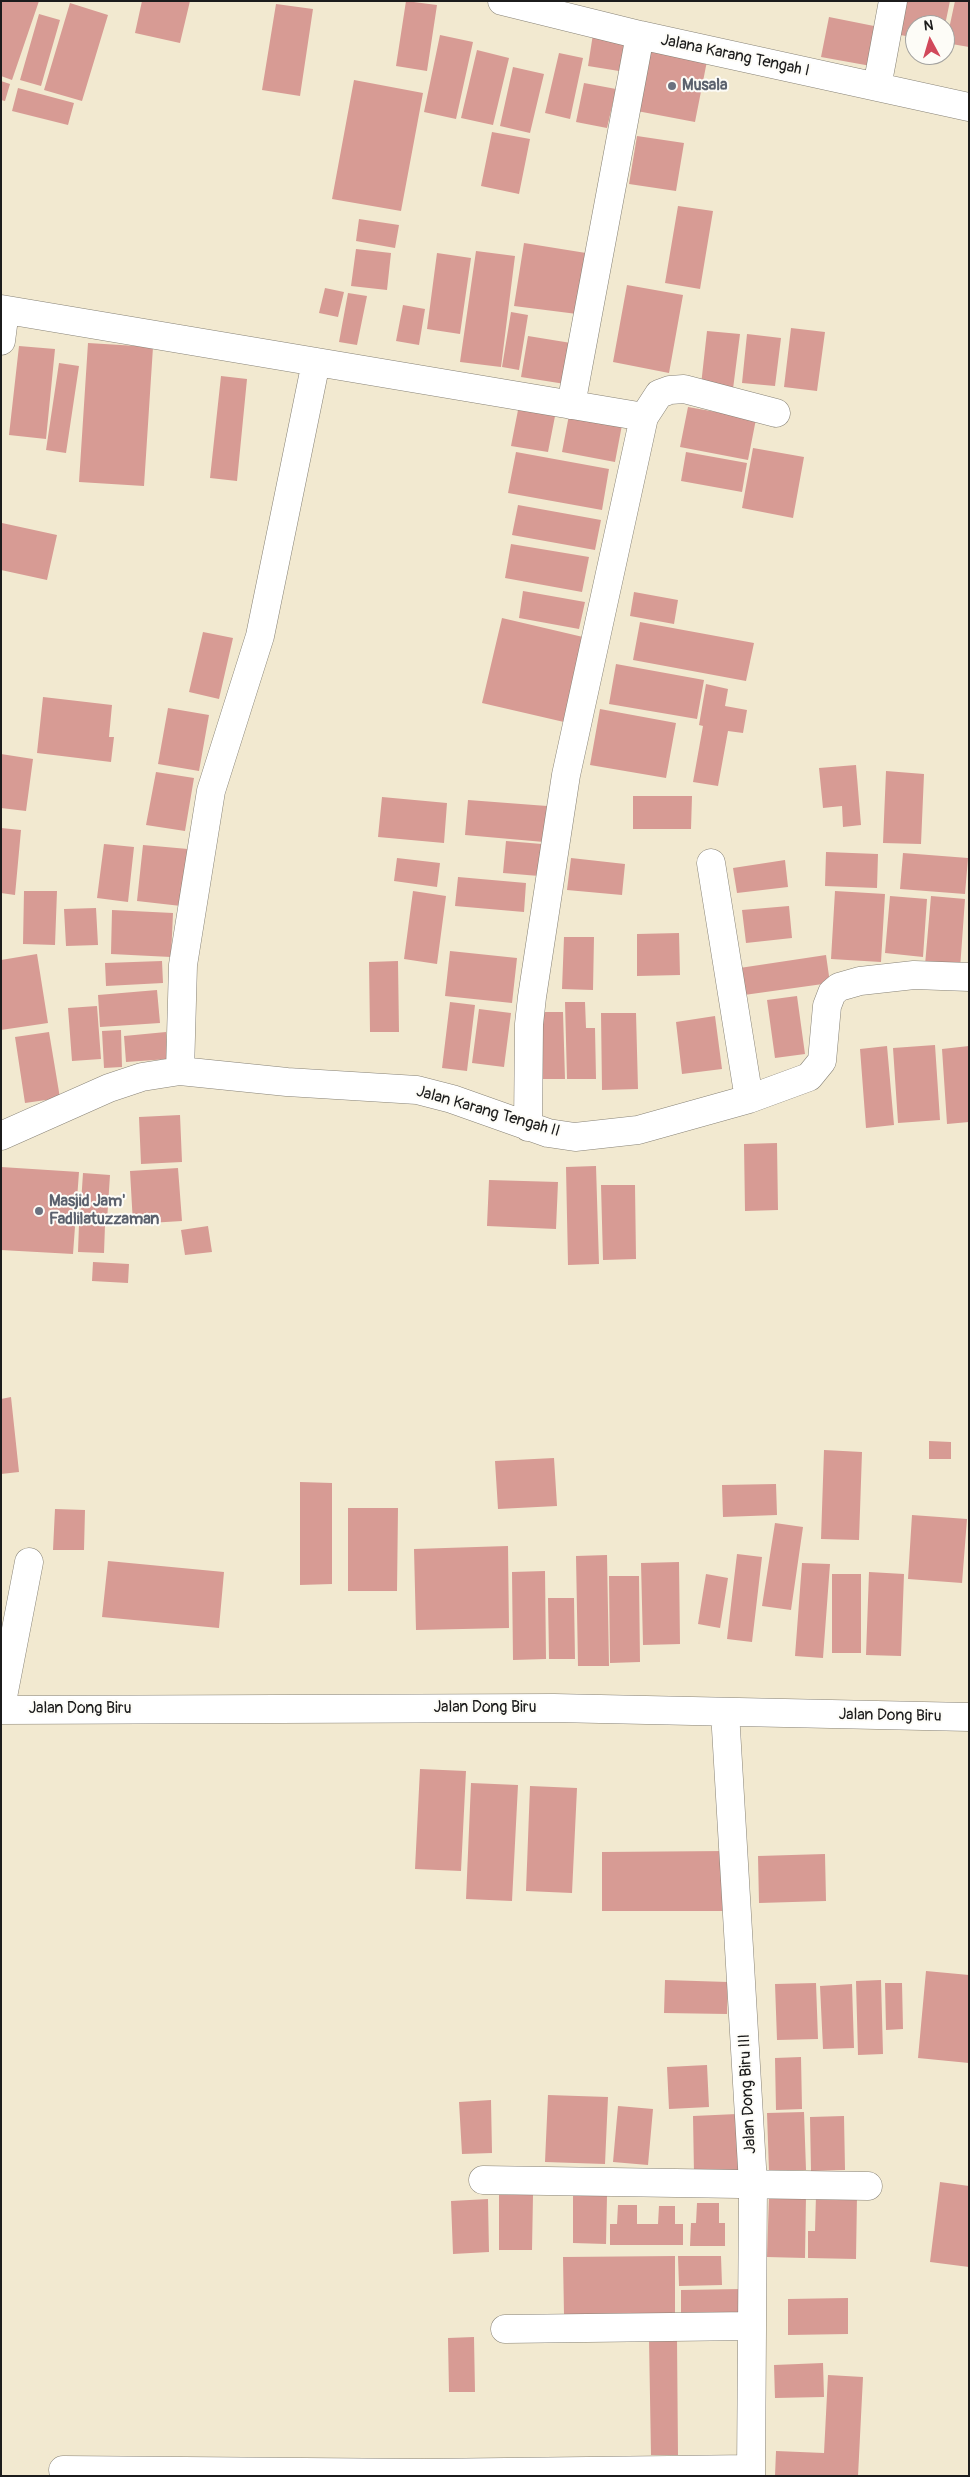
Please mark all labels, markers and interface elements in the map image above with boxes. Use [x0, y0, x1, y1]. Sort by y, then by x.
north arrow [905, 15, 955, 65]
text: N [923, 17, 934, 35]
street label: Jalana Karang Tengah I [659, 31, 811, 81]
place label: Musala [682, 76, 727, 96]
marker: Musala [666, 80, 678, 92]
street label: Jalan Karang Tengah II [414, 1082, 562, 1142]
place label: Masjid Jam' Fadlilatuzzaman [49, 1192, 159, 1230]
marker: Masjid Jam' Fadlilatuzzaman [33, 1205, 45, 1217]
street label: Jalan Dong Biru [433, 1698, 537, 1718]
street label: Jalan Dong Biru [28, 1699, 132, 1719]
street label: Jalan Dong Biru [838, 1706, 942, 1726]
street label: Jalan Dong Biru III [735, 2034, 761, 2154]

